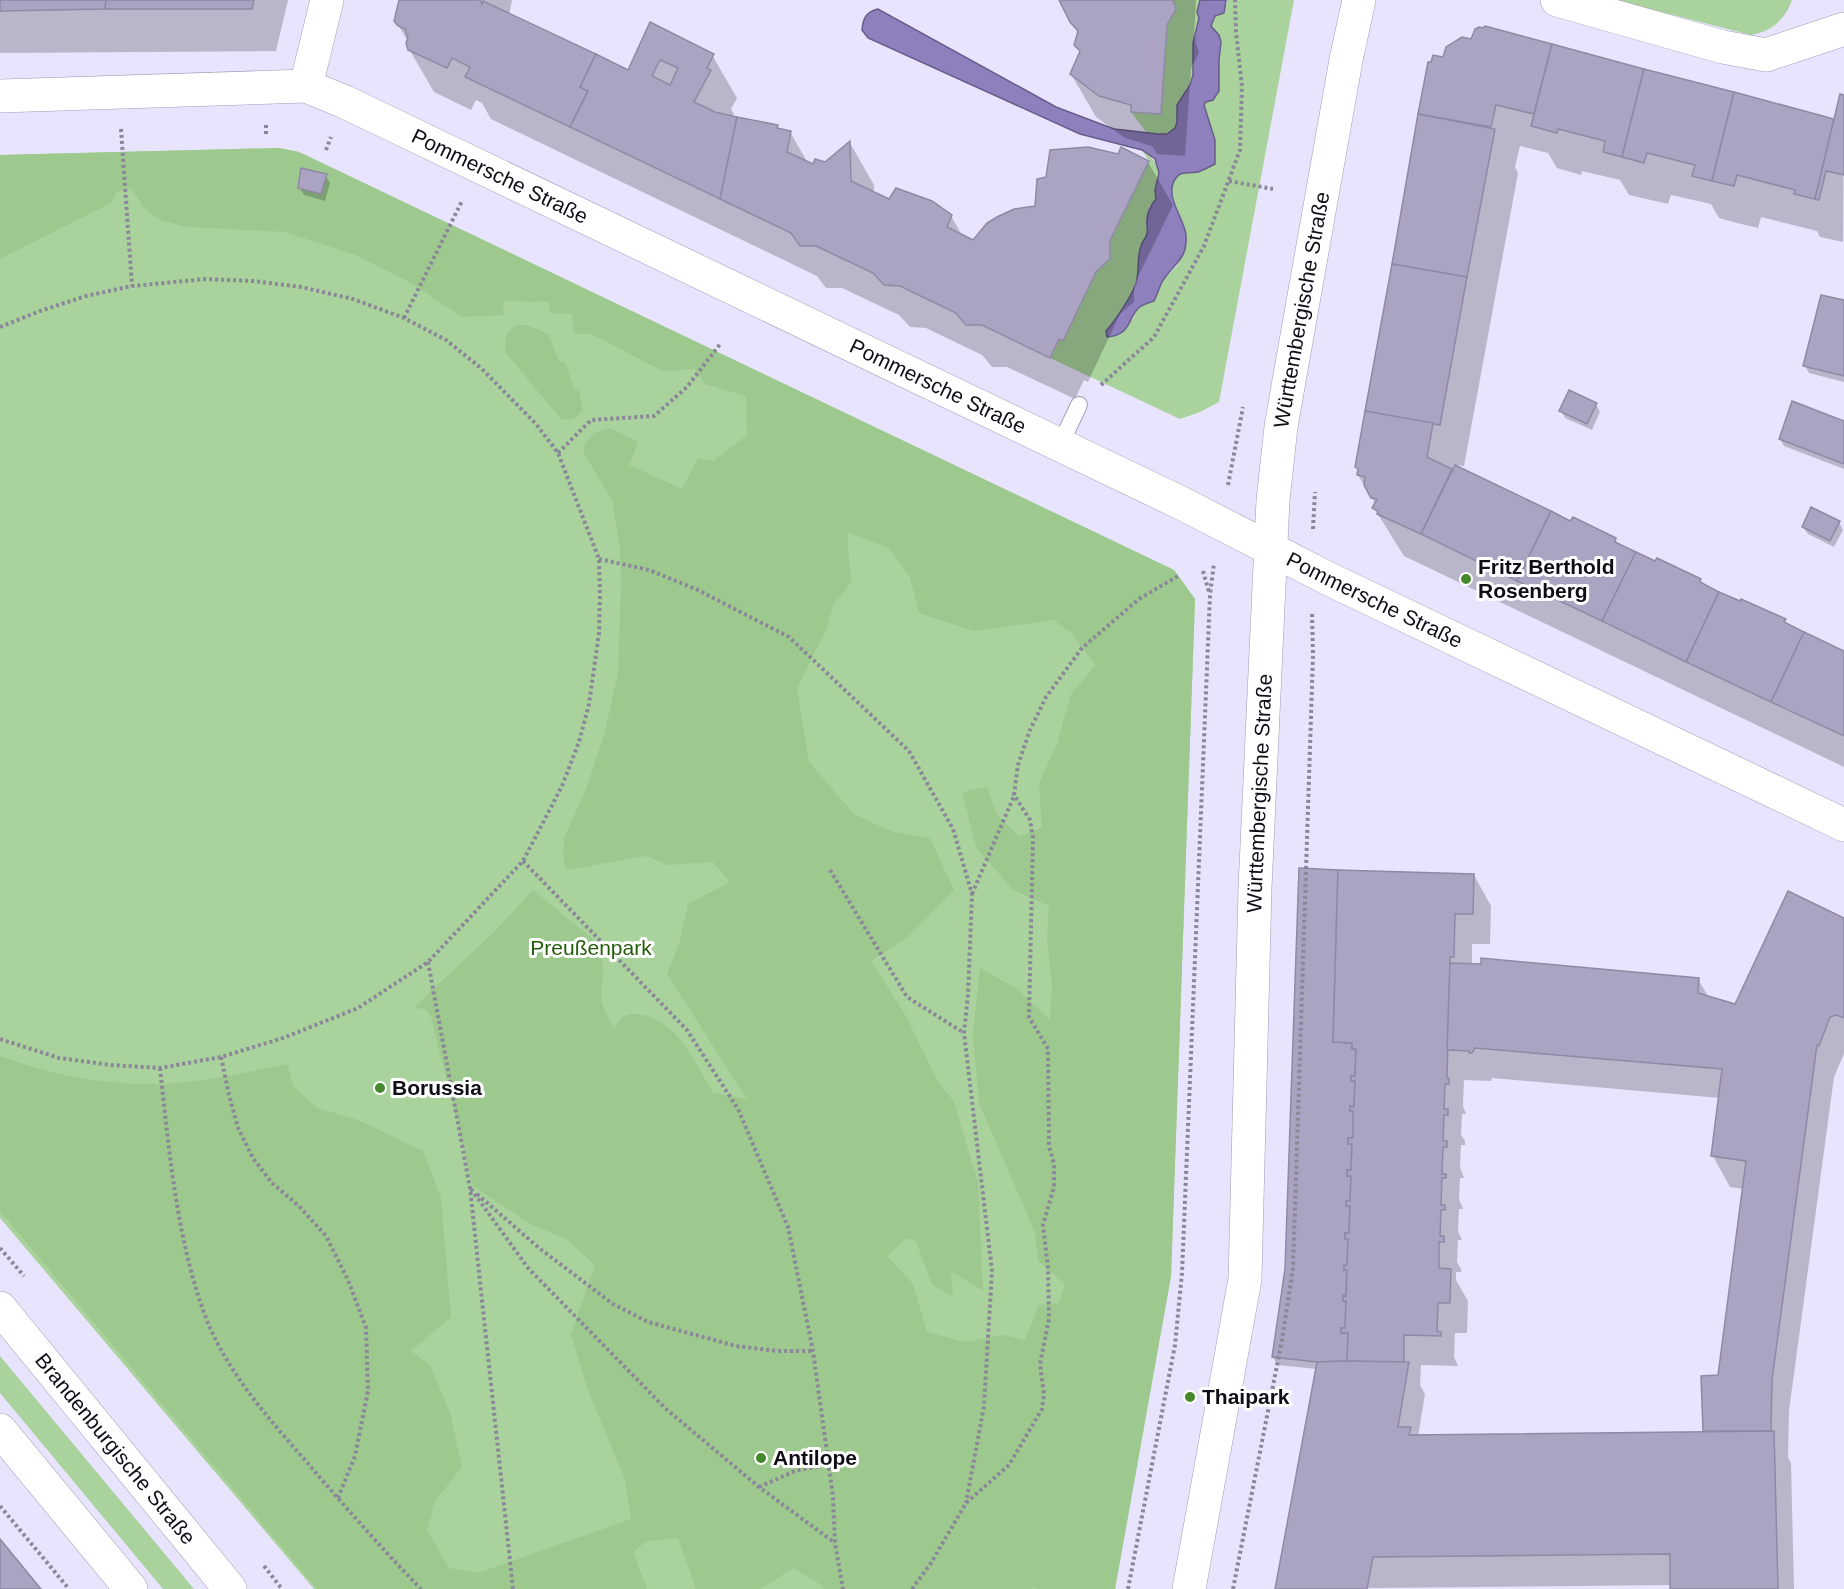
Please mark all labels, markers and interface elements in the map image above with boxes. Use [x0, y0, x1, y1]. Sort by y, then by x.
street label: Pommersche Straße [408, 124, 592, 228]
street label: Württembergische Straße [1269, 190, 1333, 430]
street label: Pommersche Straße [846, 334, 1030, 438]
street label: Pommersche Straße [1283, 547, 1466, 652]
place label: Fritz Berthold Rosenberg [1478, 555, 1615, 602]
marker: Fritz Berthold Rosenberg [1459, 572, 1473, 586]
street label: Württembergische Straße [1242, 673, 1276, 913]
park label: Preußenpark [530, 936, 652, 959]
place label: Borussia [392, 1076, 482, 1099]
marker: Borussia [373, 1081, 387, 1095]
street label: Brandenburgische Straße [31, 1349, 200, 1548]
place label: Thaipark [1202, 1385, 1290, 1408]
marker: Thaipark [1183, 1390, 1197, 1404]
place label: Antilope [773, 1446, 857, 1469]
marker: Antilope [754, 1451, 768, 1465]

